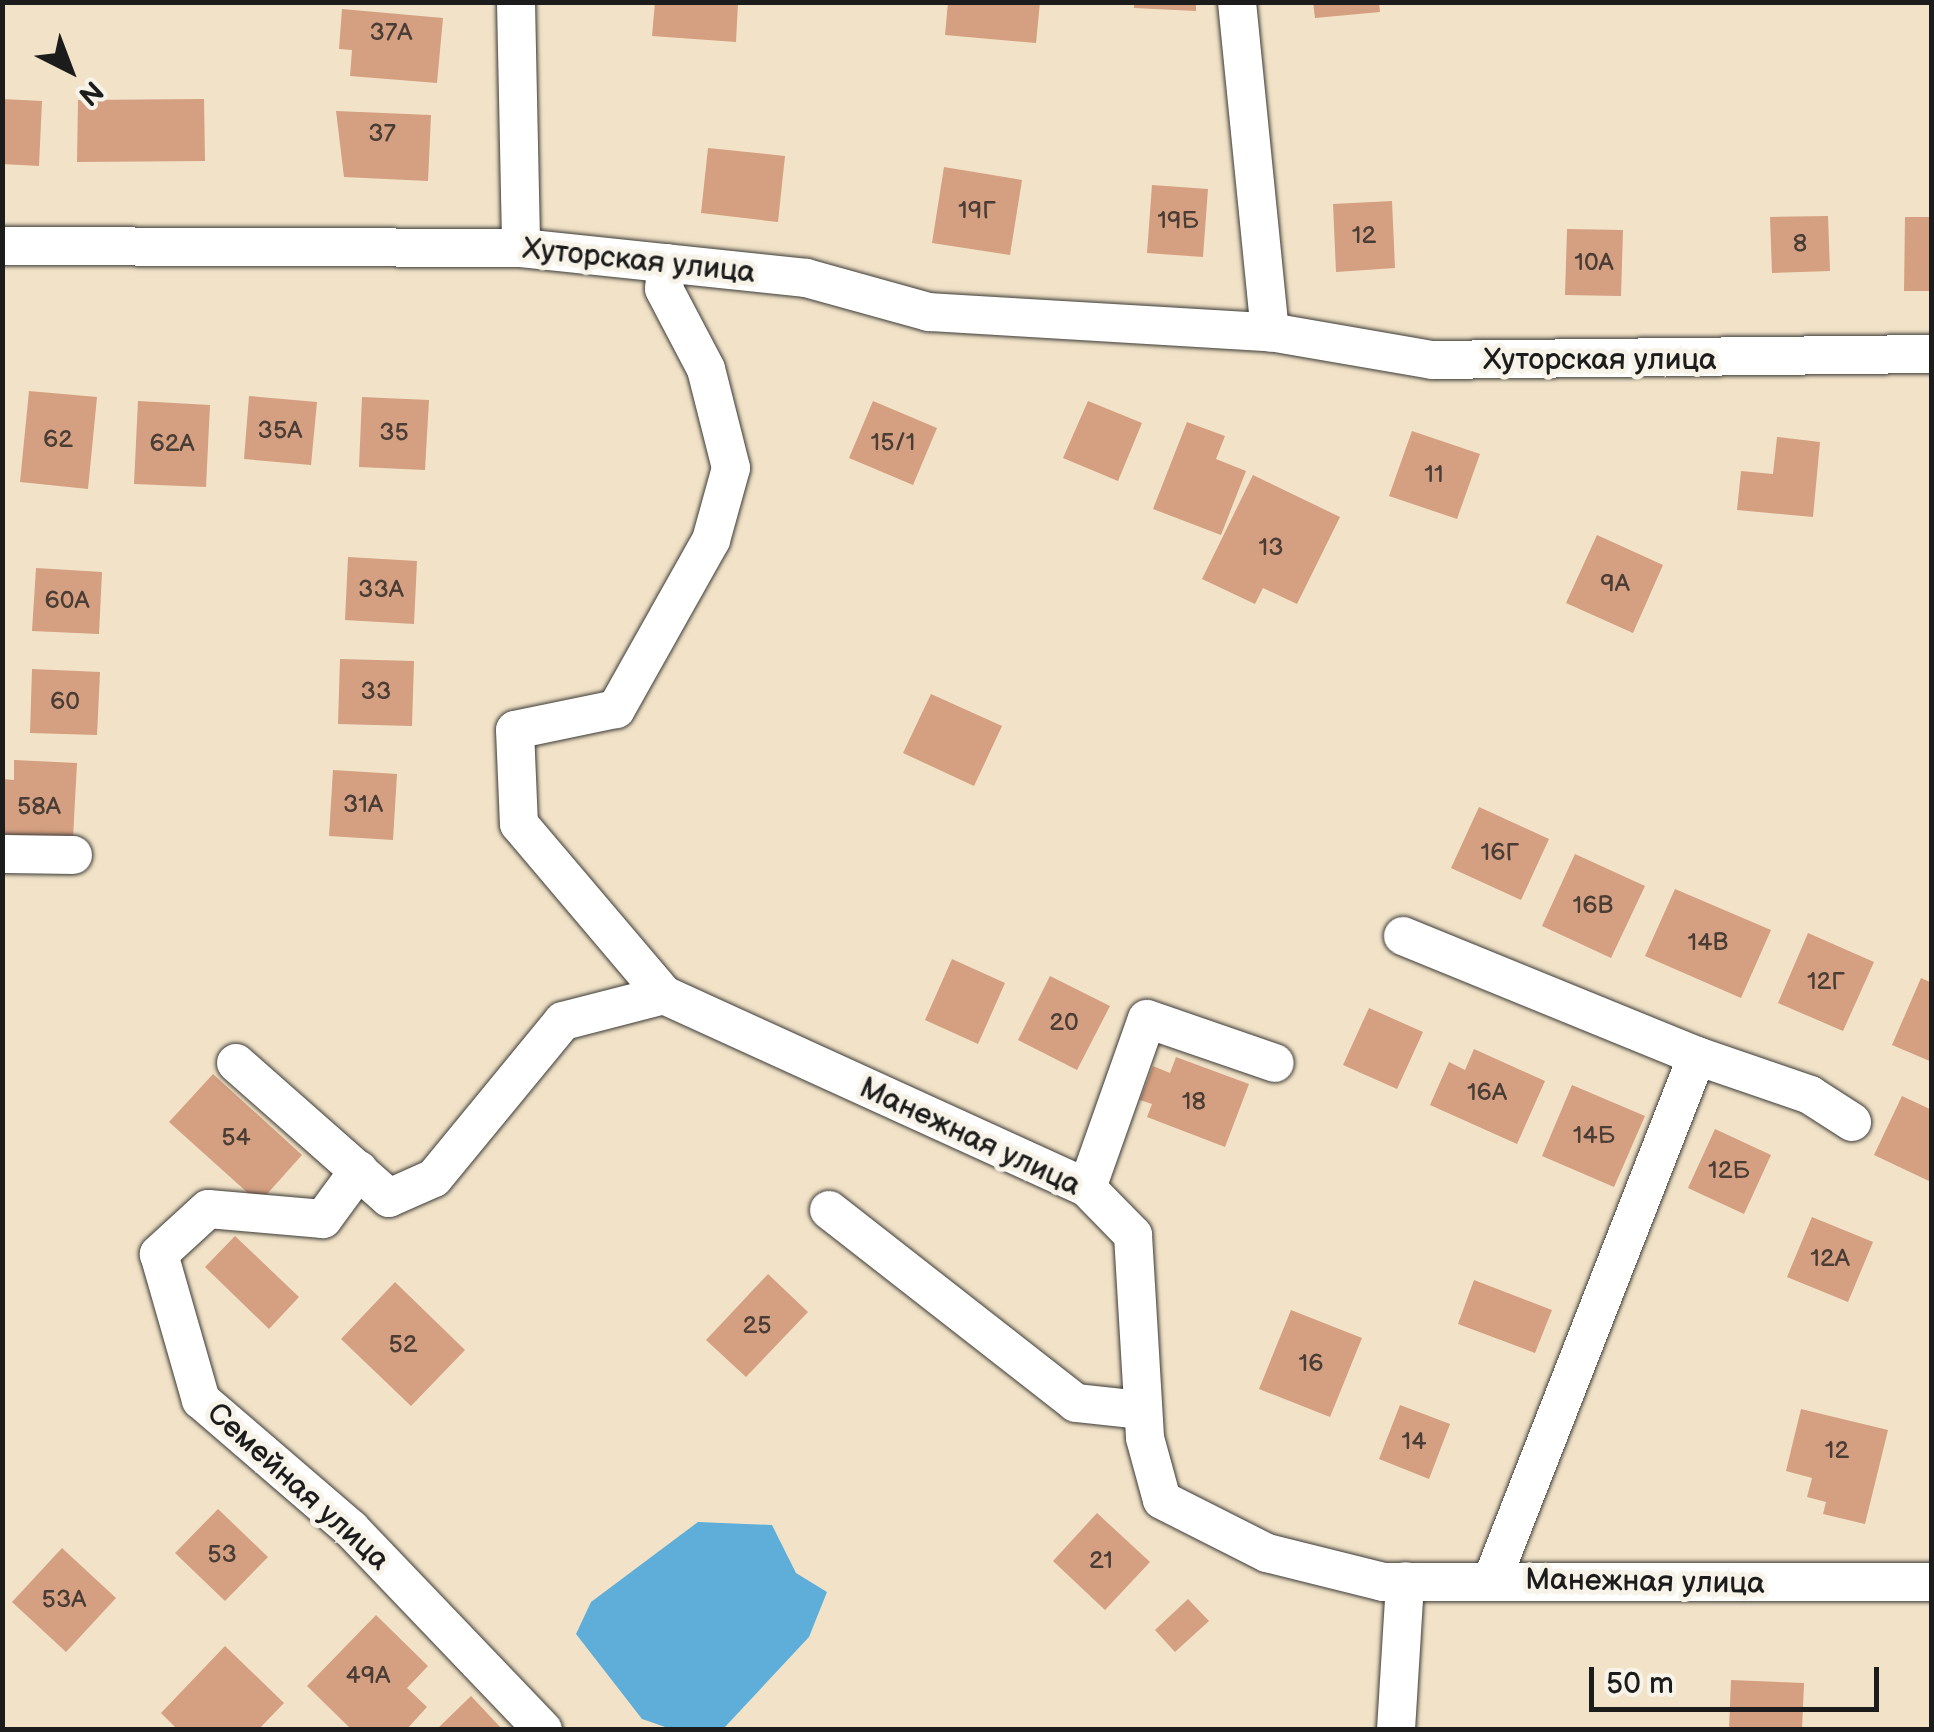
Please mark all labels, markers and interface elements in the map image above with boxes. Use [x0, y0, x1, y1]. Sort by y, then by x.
house number: 37А [370, 18, 412, 48]
north arrow [20, 20, 120, 120]
text: N [72, 73, 109, 112]
house number: 37 [368, 119, 396, 149]
house number: 19Г [958, 196, 996, 226]
house number: 19Б [1157, 206, 1199, 236]
house number: 12 [1352, 221, 1376, 251]
house number: 8 [1793, 229, 1807, 259]
street label: Хуторская улица [521, 231, 757, 291]
house number: 10А [1574, 248, 1614, 278]
street label: Хуторская улица [1483, 342, 1717, 378]
house number: 35А [258, 416, 302, 446]
house number: 35 [379, 418, 409, 448]
house number: 62 [43, 425, 73, 455]
house number: 15/1 [871, 428, 915, 458]
house number: 62А [149, 429, 195, 459]
house number: 11 [1424, 460, 1444, 490]
house number: 13 [1258, 533, 1284, 563]
house number: 9А [1600, 569, 1630, 599]
house number: 33А [358, 575, 404, 605]
house number: 60А [44, 586, 90, 616]
house number: 33 [361, 677, 391, 707]
house number: 60 [50, 687, 80, 717]
house number: 31А [343, 790, 383, 820]
house number: 58А [17, 792, 61, 822]
house number: 16Г [1481, 838, 1519, 868]
house number: 16В [1573, 891, 1613, 921]
house number: 14В [1688, 928, 1728, 958]
house number: 12Г [1807, 967, 1845, 997]
house number: 20 [1049, 1008, 1079, 1038]
street label: Манежная улица [854, 1070, 1086, 1204]
house number: 16А [1467, 1078, 1507, 1108]
house number: 18 [1182, 1087, 1206, 1117]
house number: 14Б [1573, 1121, 1615, 1151]
house number: 54 [221, 1123, 251, 1153]
house number: 12Б [1708, 1156, 1750, 1186]
house number: 12А [1810, 1244, 1850, 1274]
house number: 25 [742, 1311, 772, 1341]
house number: 52 [388, 1330, 418, 1360]
house number: 16 [1299, 1349, 1323, 1379]
street label: Семейная улица [199, 1396, 397, 1578]
house number: 14 [1402, 1427, 1426, 1457]
house number: 12 [1825, 1436, 1849, 1466]
house number: 53 [207, 1540, 237, 1570]
house number: 21 [1089, 1546, 1113, 1576]
street label: Манежная улица [1525, 1562, 1765, 1602]
house number: 53А [42, 1585, 86, 1615]
scale bar [1594, 1647, 1884, 1709]
house number: 49А [346, 1661, 390, 1691]
text: 50 m [1606, 1666, 1674, 1702]

